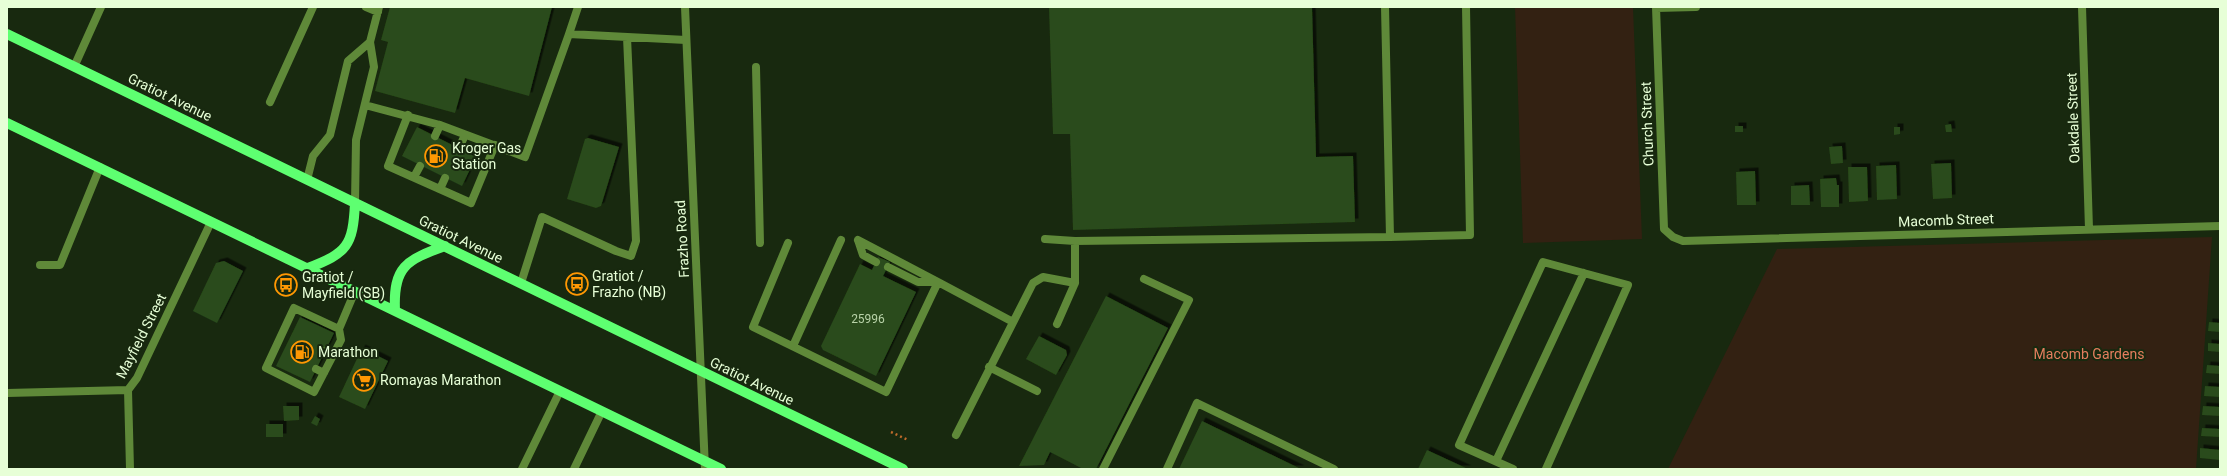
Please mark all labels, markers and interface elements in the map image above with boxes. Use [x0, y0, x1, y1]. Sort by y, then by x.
street label: Gratiot Avenue [125, 70, 215, 124]
street label: Oakdale Street [2063, 72, 2083, 164]
street label: Church Street [1638, 81, 1656, 167]
place label: Kroger Gas Station [452, 140, 521, 172]
fuel station icon: Kroger Gas Station [423, 143, 449, 169]
street label: Frazho Road [672, 200, 692, 278]
street label: Macomb Street [1898, 210, 1995, 230]
street label: Gratiot Avenue [416, 212, 506, 266]
place label: Gratiot / Frazho (NB) [592, 268, 666, 301]
place label: Gratiot / Mayfield (SB) [302, 269, 385, 302]
bus stop icon: Gratiot / Frazho (NB) [564, 271, 590, 297]
bus stop icon: Gratiot / Mayfield (SB) [273, 272, 299, 298]
street label: Mayfield Street [113, 290, 169, 381]
house number: 25996 [851, 312, 885, 326]
fuel station icon: Marathon [289, 339, 315, 365]
place label: Marathon [318, 344, 378, 360]
park label: Macomb Gardens [2034, 346, 2144, 362]
street label: Gratiot Avenue [707, 354, 797, 408]
supermarket icon: Romayas Marathon [351, 367, 377, 393]
place label: Romayas Marathon [380, 372, 501, 388]

